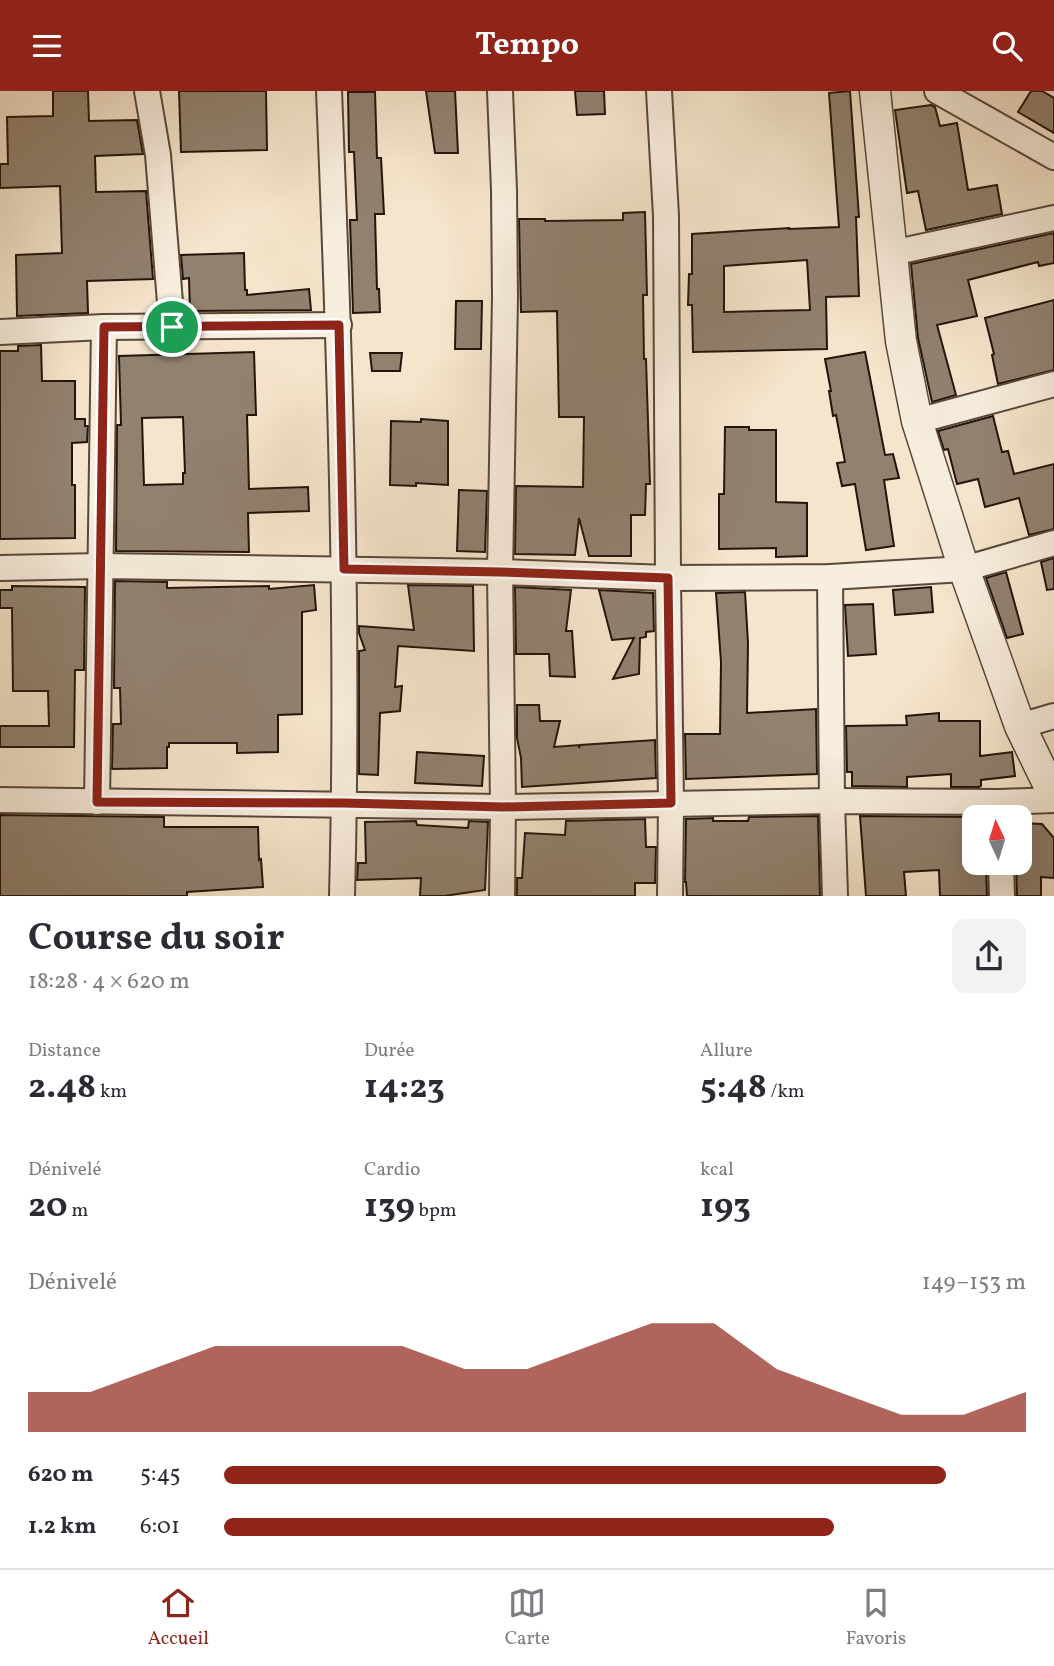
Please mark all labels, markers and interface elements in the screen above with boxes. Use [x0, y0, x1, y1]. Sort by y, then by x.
text: Tempo [475, 24, 579, 68]
icon: menu [28, 27, 66, 65]
icon: search [988, 27, 1026, 65]
pin [142, 297, 202, 357]
icon: arrive [153, 308, 191, 346]
north arrow [962, 805, 1032, 875]
map controls [962, 805, 1032, 875]
text: Course du soir [28, 913, 284, 966]
button: share [952, 919, 1026, 993]
text: 18:28 · 4 × 620 m [28, 966, 190, 998]
text: Distance [28, 1038, 101, 1064]
text: Durée [364, 1038, 415, 1064]
text: Allure [700, 1038, 752, 1064]
text: 2.48 [28, 1064, 96, 1112]
text: 14:23 [364, 1064, 445, 1112]
text: 5:48 [700, 1064, 767, 1112]
text: km [96, 1079, 127, 1105]
text: /km [767, 1079, 805, 1105]
text: Dénivelé [28, 1157, 101, 1183]
text: Cardio [364, 1157, 420, 1183]
text: kcal [700, 1157, 734, 1183]
text: 20 [28, 1183, 68, 1231]
text: 139 [364, 1183, 415, 1231]
text: 193 [700, 1183, 751, 1231]
text: m [68, 1198, 88, 1224]
text: bpm [415, 1198, 457, 1224]
text: Dénivelé [28, 1267, 117, 1299]
text: 149–153 m [922, 1267, 1026, 1299]
text: 620 m [28, 1459, 94, 1491]
text: 5:45 [140, 1459, 181, 1491]
text: 1.2 km [28, 1511, 97, 1543]
text: 6:01 [140, 1511, 180, 1543]
tab: Accueil [148, 1584, 209, 1652]
tab: Carte [505, 1584, 550, 1652]
tab: Favoris [846, 1584, 906, 1652]

